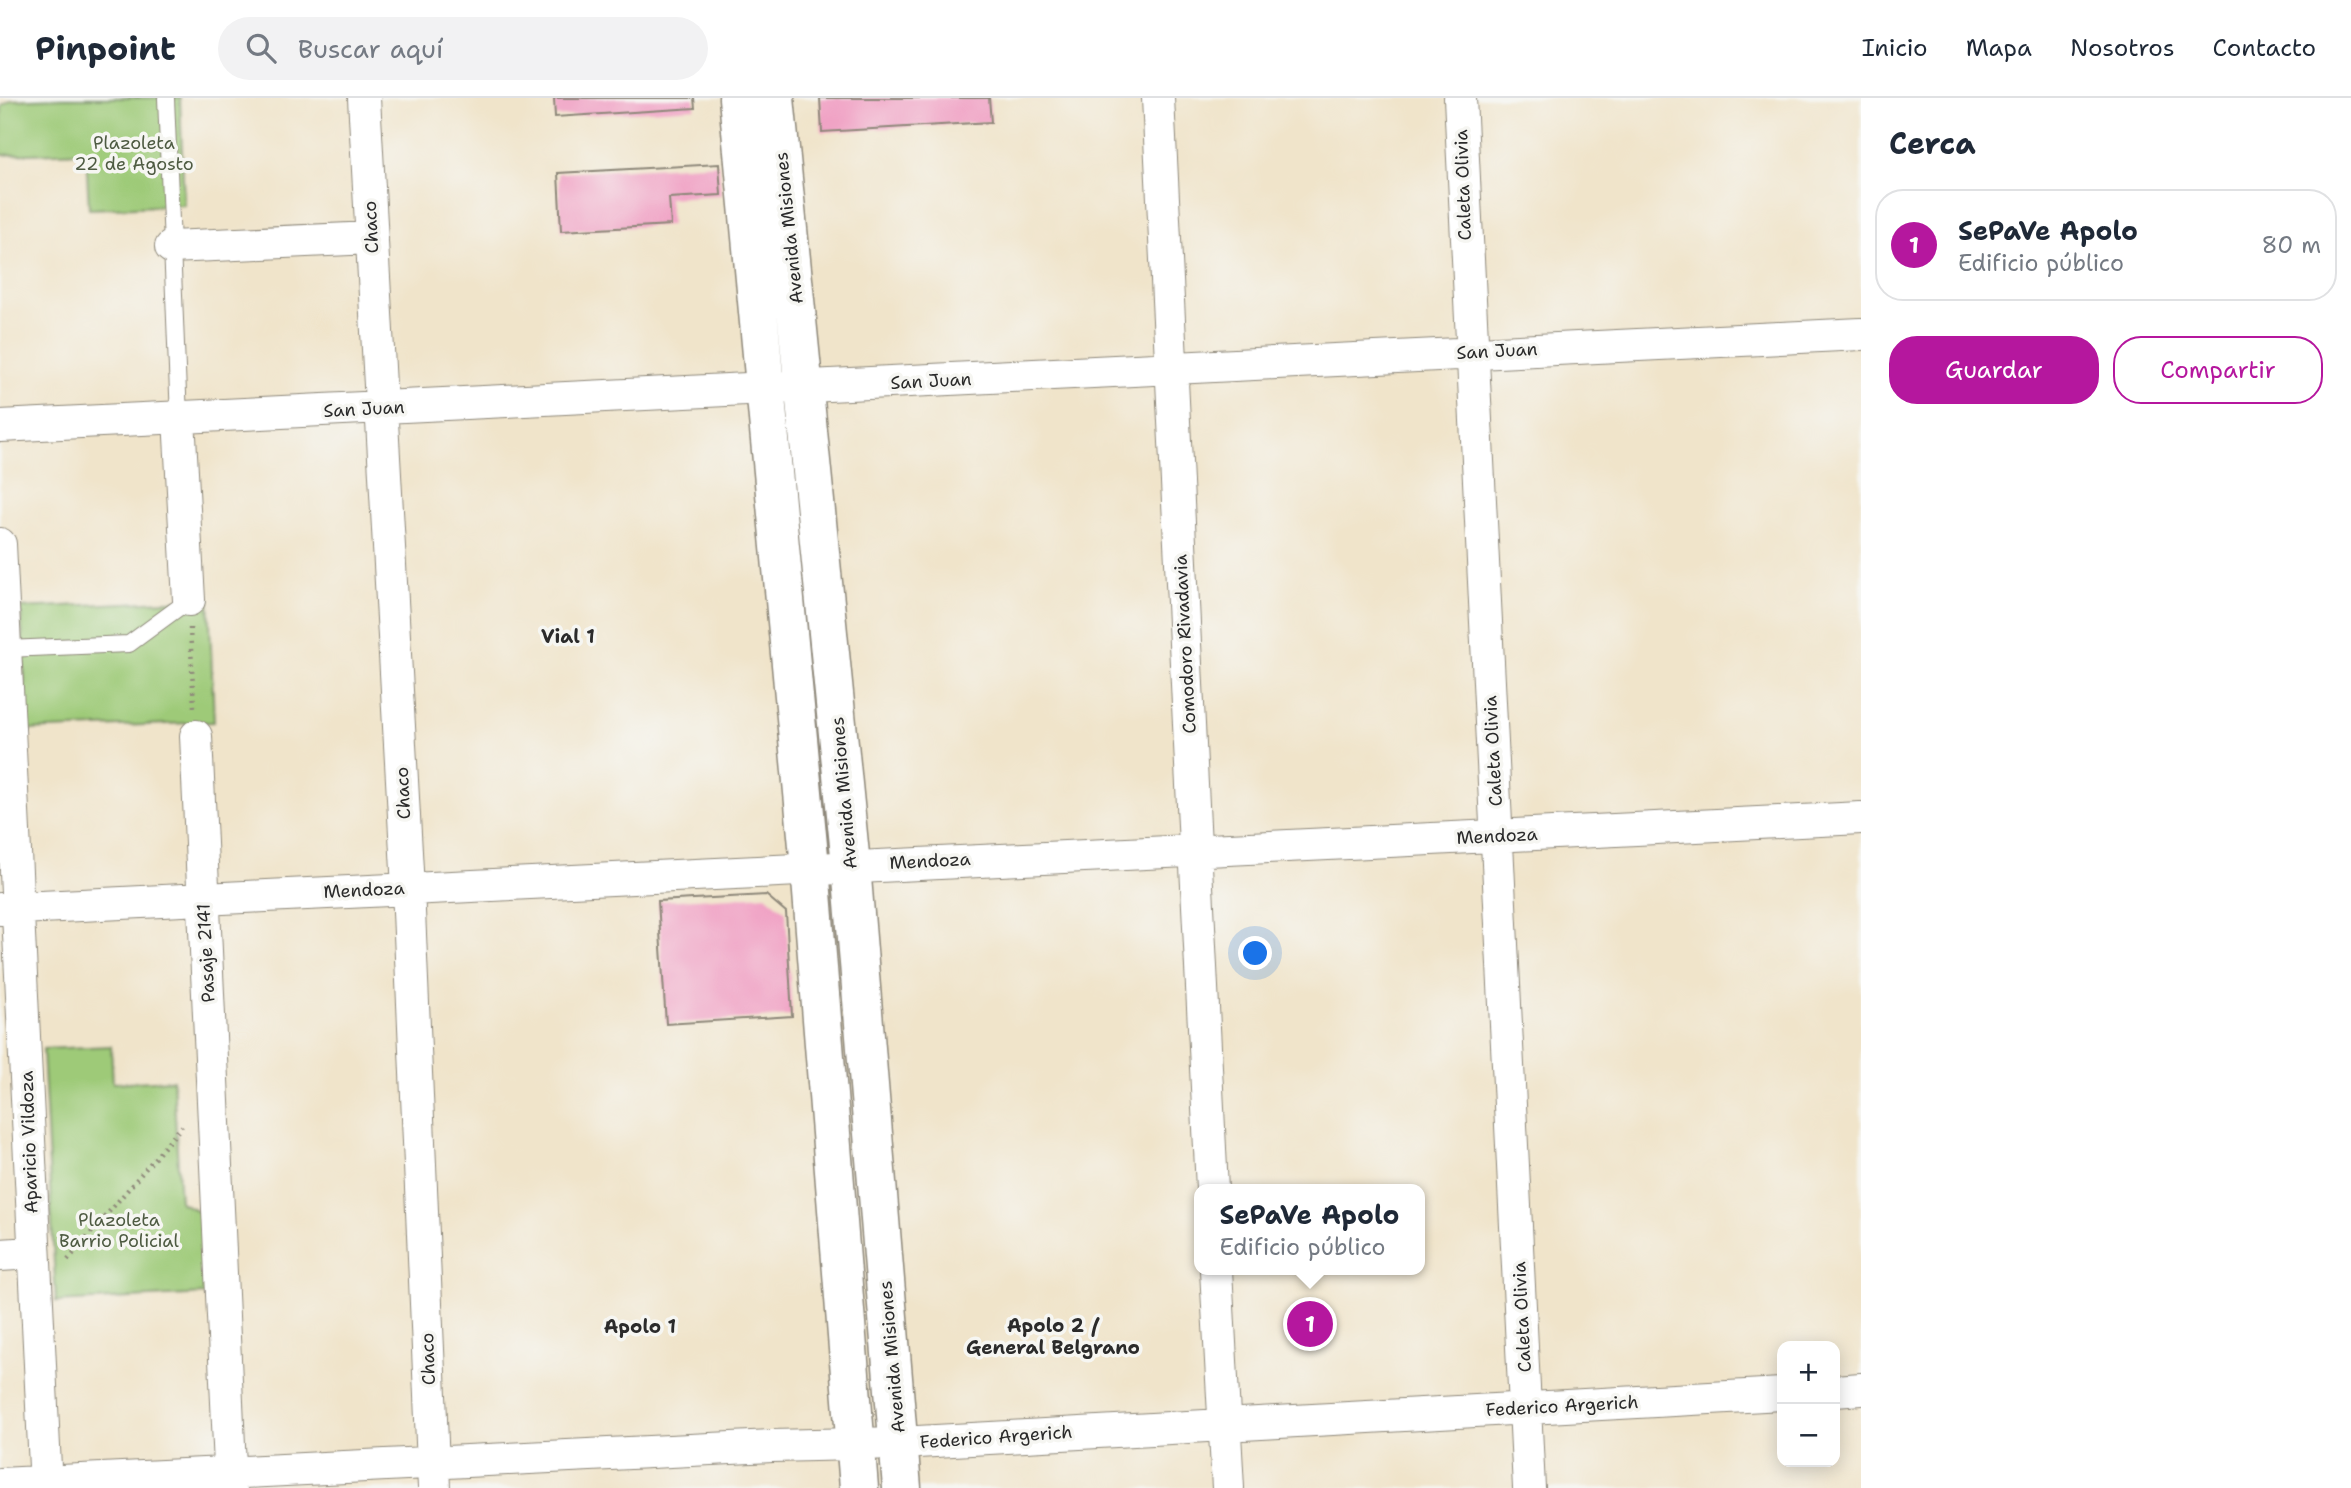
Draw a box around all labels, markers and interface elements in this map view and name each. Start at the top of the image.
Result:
search box [218,17,708,80]
text: Pinpoint [35,26,176,71]
icon: search [242,29,280,67]
text: Buscar aquí [298,31,443,66]
text: Inicio [1862,32,1928,64]
text: Mapa [1966,32,2032,64]
text: Nosotros [2070,32,2175,64]
text: Contacto [2213,32,2316,64]
text: Cerca [1889,123,1976,164]
street label: Caleta Olivia [1449,129,1477,241]
park label: Plazoleta 22 de Agosto [74,131,194,176]
street label: Avenida Misiones [769,151,809,305]
street label: Chaco [358,200,384,254]
text: SePaVe Apolo [1958,213,2138,248]
text: 1 [1909,230,1919,260]
text: 80 m [2262,230,2321,260]
text: Edificio público [1958,248,2124,278]
button: Guardar [1889,336,2099,404]
button: Compartir [2113,336,2323,404]
street label: San Juan [1456,337,1538,365]
street label: San Juan [890,367,972,395]
street label: San Juan [323,395,405,423]
street label: Comodoro Rivadavia [1168,554,1202,734]
district label: Vial 1 [541,624,595,649]
street label: Caleta Olivia [1478,695,1508,807]
street label: Avenida Misiones [825,716,863,870]
street label: Chaco [390,766,416,820]
street label: Mendoza [1456,822,1538,850]
street label: Mendoza [889,847,971,875]
street label: Mendoza [323,876,405,904]
street label: Pasaje 2141 [191,903,221,1003]
your location [1238,936,1272,970]
street label: Aparicio Vildoza [15,1070,43,1214]
popup [1194,1184,1425,1275]
text: SePaVe Apolo [1220,1197,1399,1232]
park label: Plazoleta Barrio Policial [59,1208,180,1253]
text: Edificio público [1220,1232,1385,1262]
street label: Caleta Olivia [1507,1261,1537,1373]
street label: Avenida Misiones [873,1280,911,1434]
pin: 1 [1287,1298,1333,1350]
district label: Apolo 2 / General Belgrano [966,1313,1140,1360]
district label: Apolo 1 [604,1314,676,1339]
street label: Chaco [415,1332,441,1386]
map controls [1777,1341,1840,1467]
button: + [1777,1341,1840,1404]
street label: Federico Argerich [1485,1390,1639,1422]
button: − [1777,1404,1840,1467]
street label: Federico Argerich [919,1420,1073,1454]

